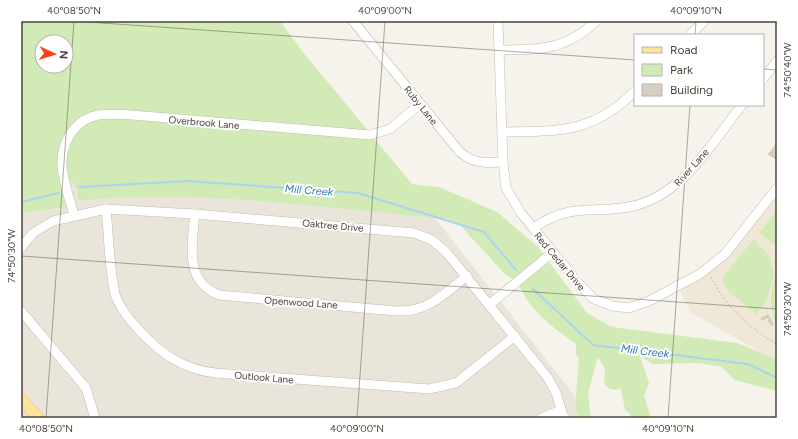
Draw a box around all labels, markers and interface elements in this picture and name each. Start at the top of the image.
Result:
text: 40°08'50"N [47,4,101,17]
text: 40°09'00"N [358,4,412,17]
text: 40°09'10"N [670,4,722,17]
north arrow [34,34,74,74]
legend [634,34,764,106]
text: 74°50'40"W [781,42,794,97]
text: Road [670,43,698,57]
text: N [57,50,70,59]
text: Park [670,63,693,77]
street label: Ruby Lane [401,83,441,128]
text: Building [670,83,713,97]
street label: Overbrook Lane [168,113,241,132]
street label: River Lane [671,145,712,189]
water label: Mill Creek [284,182,334,199]
street label: Oaktree Drive [302,216,365,235]
text: 74°50'30"W [5,229,18,283]
street label: Red Cedar Drive [531,229,588,294]
text: 74°50'30"W [781,282,794,336]
street label: Openwood Lane [264,293,339,312]
water label: Mill Creek [620,342,670,361]
street label: Outlook Lane [234,368,295,387]
text: 40°08'50"N [19,422,73,435]
text: 40°09'00"N [330,422,384,435]
text: 40°09'10"N [642,422,694,435]

